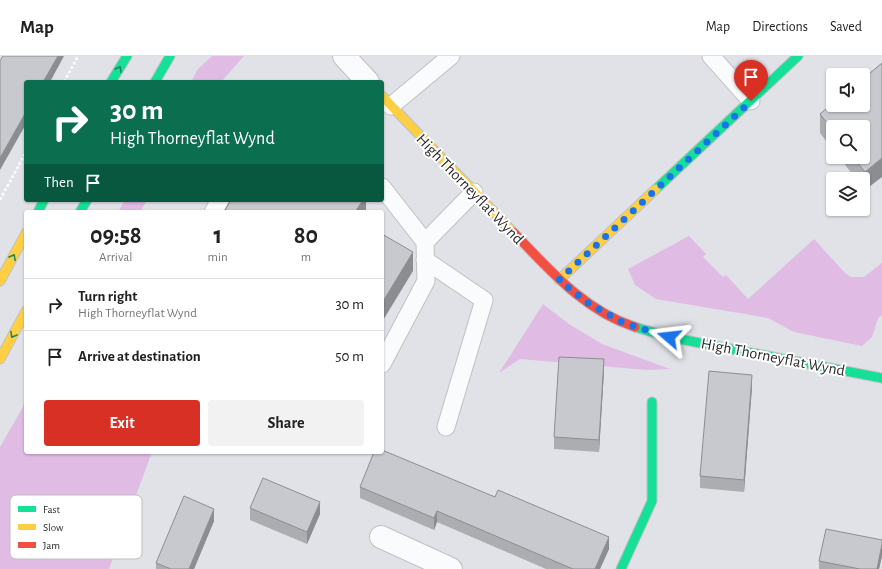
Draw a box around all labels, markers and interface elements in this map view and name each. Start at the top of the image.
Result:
text: Map [20,18,54,37]
text: Map [706,20,730,34]
text: Directions [752,20,808,34]
text: Saved [830,20,862,34]
pin [734,60,768,101]
one-way arrow [115,66,122,73]
icon: arrive [740,66,762,88]
map controls [826,68,870,216]
button: sound [826,68,870,112]
icon: right [44,96,96,148]
text: 30 m [110,97,163,125]
button: search [826,120,870,164]
text: High Thorneyflat Wynd [110,130,275,148]
street label: High Thorneyflat Wynd [413,131,527,248]
icon: arrive [82,172,104,194]
button: layers [826,172,870,216]
text: Then [44,175,74,190]
text: 09:58 [90,224,142,248]
text: 1 [213,224,222,248]
text: 80 [294,224,318,248]
text: Arrival [99,251,133,264]
text: min [208,251,228,264]
text: m [301,251,311,264]
one-way arrow [8,254,16,261]
text: Turn right [78,289,137,304]
icon: right [44,294,66,316]
text: 30 m [335,297,364,312]
text: High Thorneyflat Wynd [78,307,197,320]
position arrow [648,316,690,358]
one-way arrow [10,331,18,338]
street label: High Thorneyflat Wynd [699,335,846,380]
icon: arrive [44,346,66,368]
text: Arrive at destination [78,349,201,364]
text: 50 m [335,349,364,364]
button: Exit [44,400,200,446]
button: Share [208,400,364,446]
legend [10,495,142,559]
text: Fast [43,504,61,515]
text: Slow [43,522,64,533]
text: Jam [43,540,60,551]

